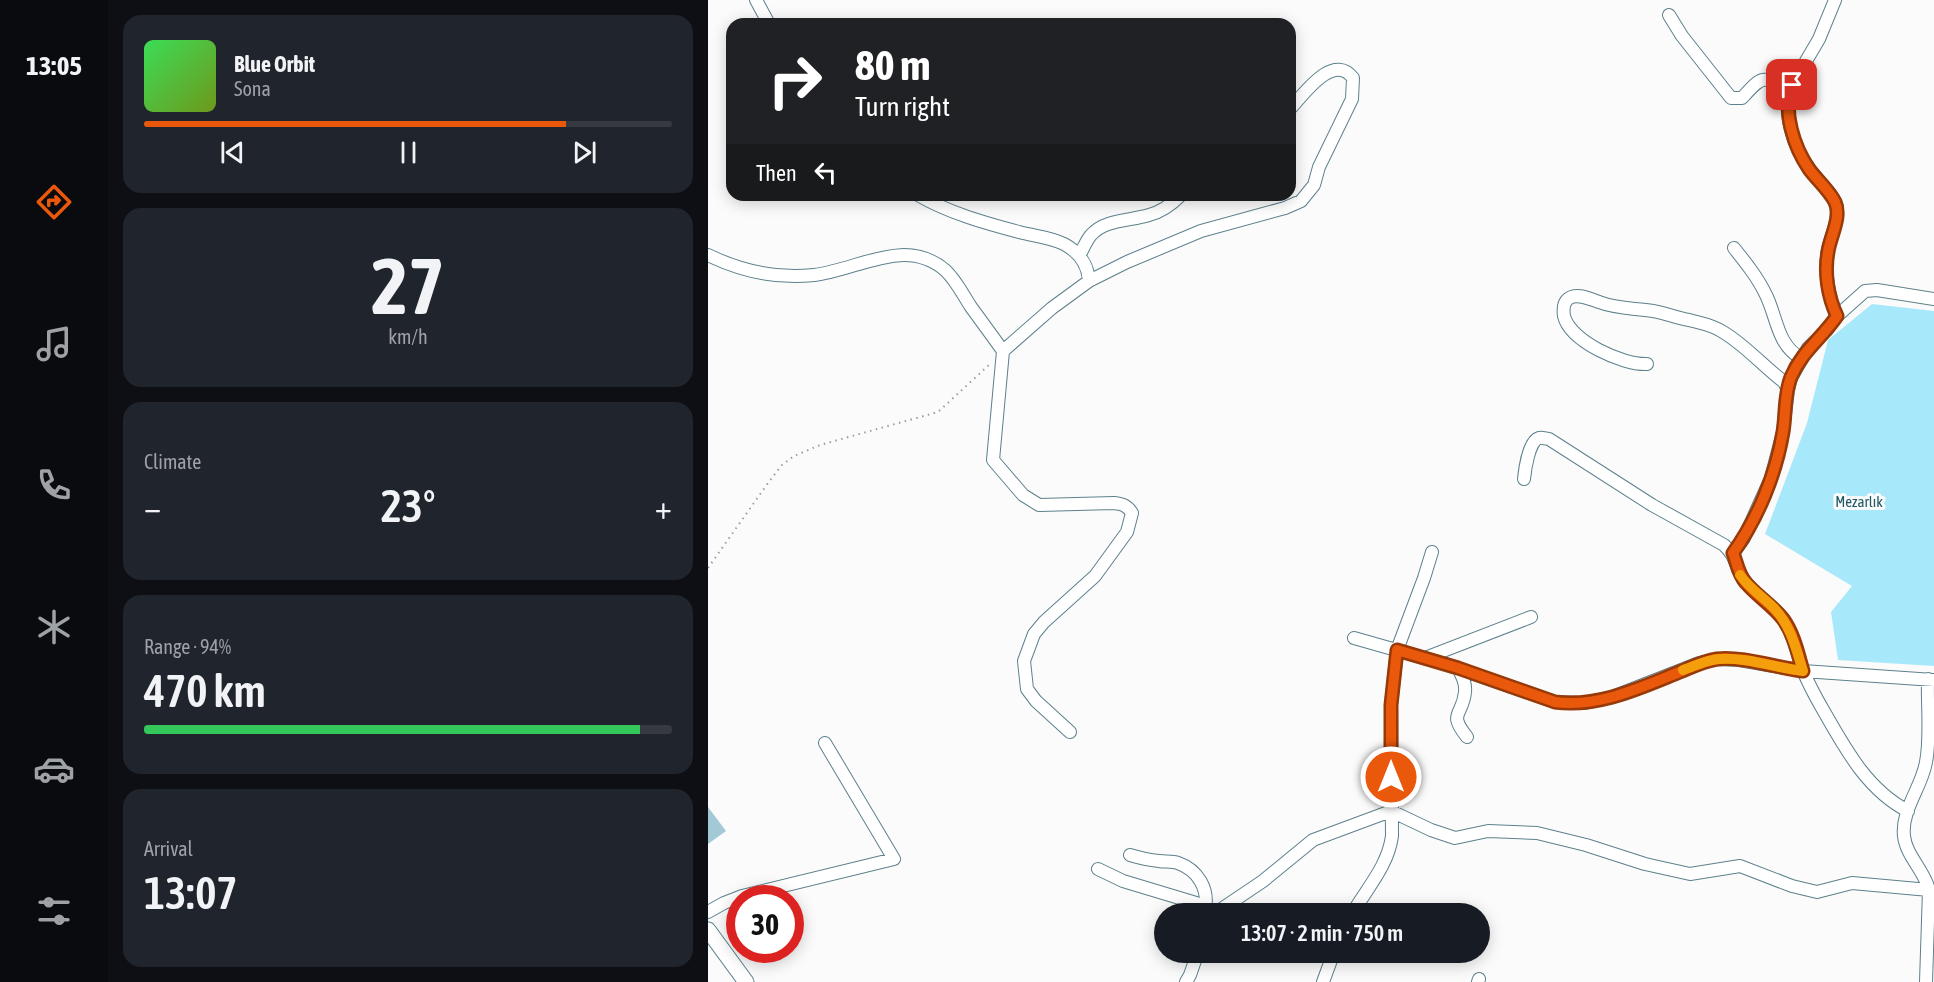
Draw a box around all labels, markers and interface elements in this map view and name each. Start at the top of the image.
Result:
text: 80 m [855,41,930,89]
icon: right [756,42,834,120]
text: 13:05 [26,50,82,81]
text: Blue Orbit [234,51,315,77]
pin [1766,59,1817,110]
icon: arrive [1775,68,1808,101]
text: Sona [234,77,271,100]
text: Turn right [855,91,950,122]
icon: previous [216,136,249,169]
icon: pause [392,136,425,169]
icon: next [568,136,601,169]
icon: left [809,156,842,189]
text: Then [756,160,797,186]
icon: directions [33,181,75,223]
text: 27 [371,241,445,331]
icon: music [33,323,75,365]
text: km/h [388,325,428,348]
text: Climate [144,450,201,473]
icon: phone [33,464,75,506]
text: 23° [381,480,435,532]
text: − [144,488,161,526]
text: + [655,488,672,526]
park label: Mezarlık [1835,493,1883,510]
icon: climate [33,606,75,648]
text: Range · 94% [144,635,231,658]
text: 470 km [144,665,266,717]
position arrow [1359,745,1423,809]
icon: car [33,748,75,790]
text: Arrival [144,837,193,860]
text: 13:07 [144,867,238,919]
speed limit sign: 30 [726,885,804,963]
icon: filters [33,890,75,932]
text: 13:07 · 2 min · 750 m [1241,920,1403,946]

